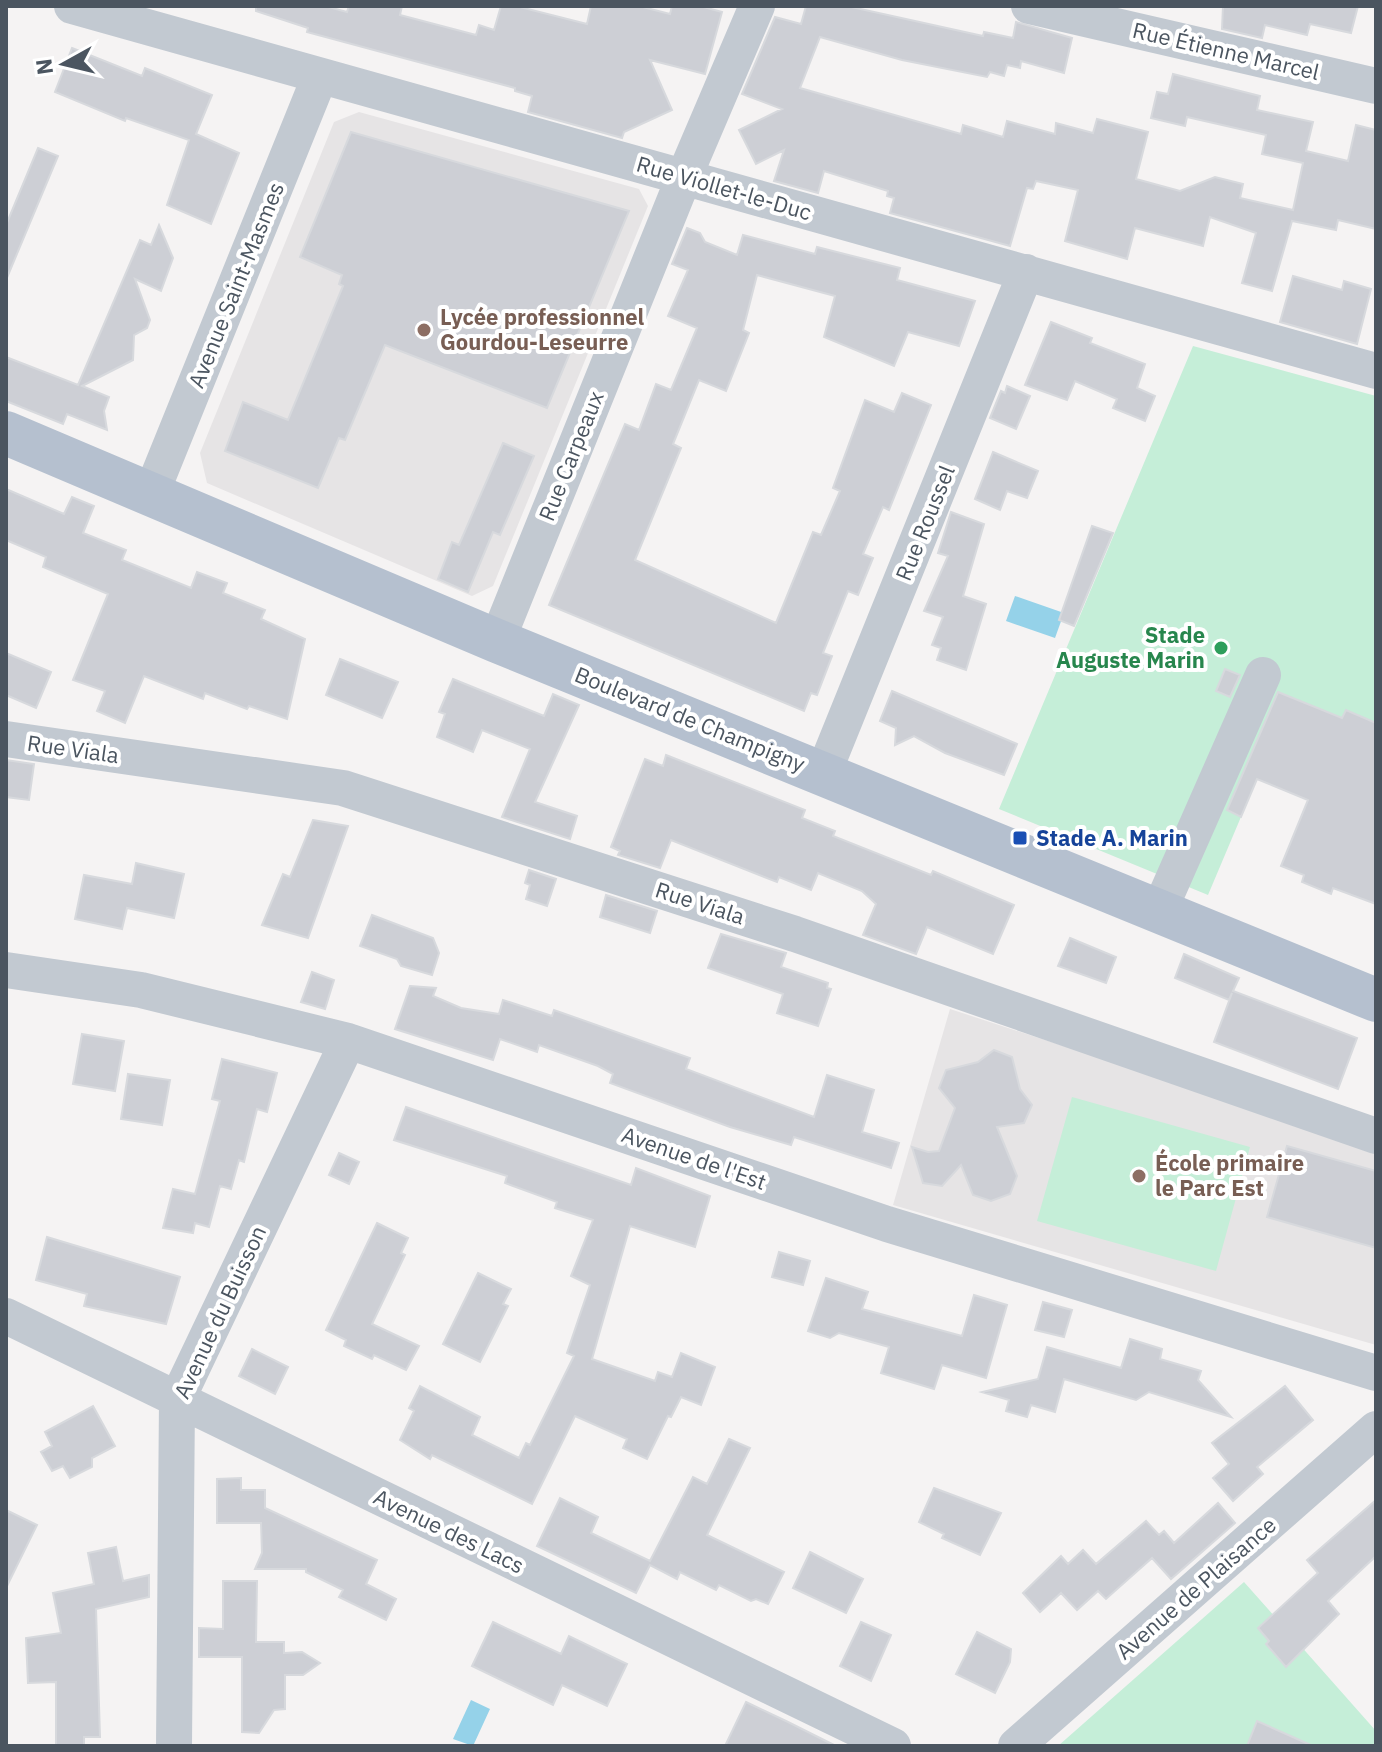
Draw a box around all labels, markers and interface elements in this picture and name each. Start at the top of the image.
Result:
street label: Rue Étienne Marcel [1130,15,1322,86]
north arrow [24,24,104,104]
text: N [28,57,59,77]
street label: Rue Viollet-le-Duc [633,149,815,226]
street label: Avenue Saint-Masmes [181,178,290,392]
place label: Lycée professionnel Gourdou-Leseurre [440,302,645,356]
marker: Lycée professionnel Gourdou-Leseurre [415,321,433,339]
street label: Rue Carpeaux [531,387,610,525]
street label: Rue Roussel [888,461,961,585]
place label: Stade Auguste Marin [1056,620,1205,674]
marker: Stade Auguste Marin [1212,639,1230,657]
street label: Boulevard de Champigny [571,659,810,778]
street label: Rue Viala [25,728,121,769]
place label: Stade A. Marin [1036,823,1188,852]
marker: Stade A. Marin [1011,829,1029,847]
street label: Rue Viala [652,874,749,931]
street label: Avenue de l'Est [618,1119,770,1196]
place label: École primaire le Parc Est [1155,1148,1304,1202]
marker: École primaire le Parc Est [1130,1167,1148,1185]
street label: Avenue du Buisson [167,1221,272,1403]
street label: Avenue des Lacs [369,1482,529,1580]
street label: Avenue de Plaisance [1109,1510,1282,1665]

